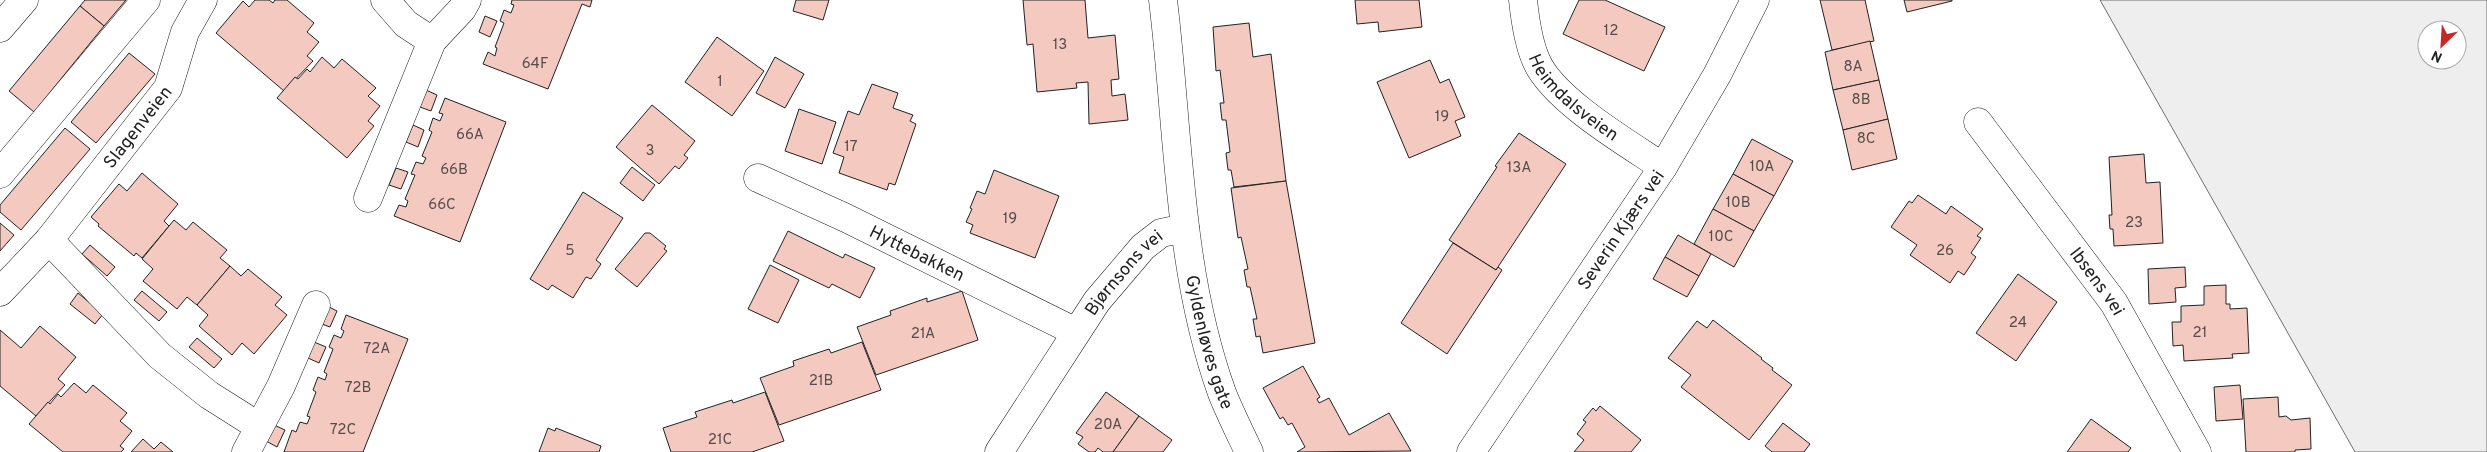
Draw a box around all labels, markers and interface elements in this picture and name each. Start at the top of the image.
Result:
north arrow [2417,20,2467,70]
house number: 12 [1604,22,1618,41]
house number: 13 [1053,36,1067,55]
text: N [2429,46,2445,65]
street label: Heimdalsveien [1522,51,1622,147]
house number: 64F [522,55,548,74]
house number: 8A [1843,58,1863,77]
house number: 1 [717,73,723,92]
street label: Slagenveien [99,82,178,174]
house number: 8B [1852,91,1870,110]
house number: 19 [1435,108,1449,127]
house number: 66A [456,126,484,145]
house number: 8C [1857,130,1875,149]
house number: 17 [844,138,858,157]
house number: 3 [645,142,655,161]
house number: 10A [1750,158,1774,177]
house number: 13A [1507,159,1531,178]
house number: 66B [440,161,468,180]
street label: Severin Kjærs vei [1573,166,1671,295]
house number: 10B [1725,194,1751,213]
house number: 66C [428,196,456,215]
house number: 19 [1003,210,1017,229]
house number: 23 [2125,214,2143,233]
street label: Hyttebakken [865,221,968,288]
street label: Bjørnsons vei [1080,226,1168,321]
house number: 10C [1709,228,1733,247]
house number: 5 [565,242,575,261]
house number: 26 [1936,242,1954,261]
street label: Ibsens vei [2063,243,2129,320]
street label: Gyldenløves gate [1179,274,1238,413]
house number: 24 [2009,314,2027,333]
house number: 21 [2193,324,2207,343]
house number: 21A [911,325,935,344]
house number: 72A [364,340,390,359]
house number: 21B [809,372,833,391]
house number: 72B [345,379,371,398]
house number: 20A [1094,416,1122,435]
house number: 72C [330,421,356,440]
house number: 21C [708,431,732,450]

